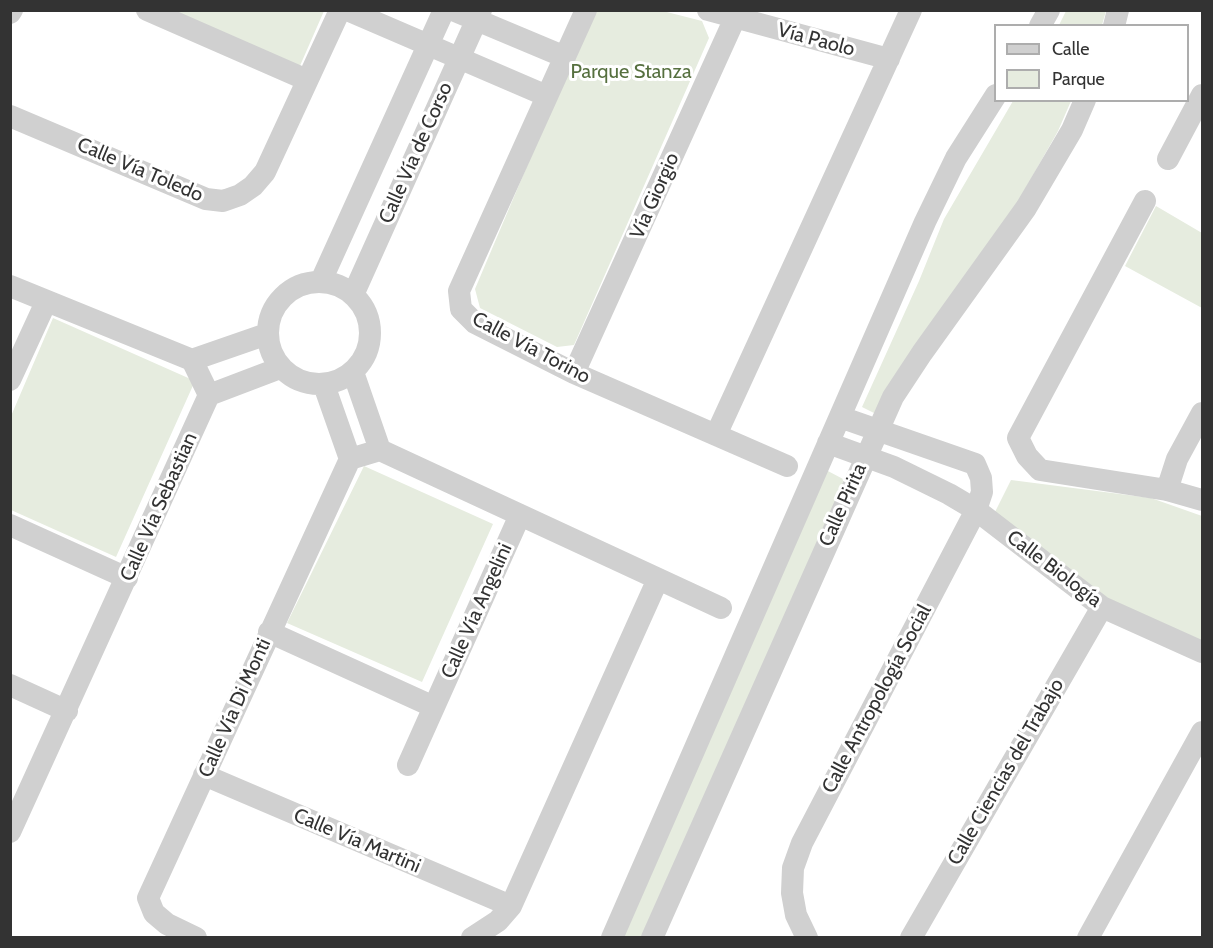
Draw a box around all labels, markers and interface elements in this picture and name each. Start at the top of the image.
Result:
street label: Vía Paolo [775,18,857,62]
legend [994,24,1189,102]
text: Calle [1052,38,1089,60]
park label: Parque Stanza [570,60,692,84]
text: Parque [1052,68,1105,90]
street label: Calle Vía de Corso [374,79,458,227]
street label: Calle Vía Toledo [73,133,207,207]
street label: Vía Giorgio [625,149,685,243]
street label: Calle Vía Torino [468,307,594,389]
street label: Calle Vía Sebastian [115,429,203,585]
street label: Calle Pirita [814,460,872,550]
street label: Calle Biología [1002,525,1106,613]
street label: Calle Vía Angelini [436,540,518,682]
street label: Calle Antropología Social [817,601,937,797]
street label: Calle Vía Di Monti [194,635,276,781]
street label: Calle Ciencias del Trabajo [943,674,1069,870]
street label: Calle Vía Martini [290,803,424,879]

